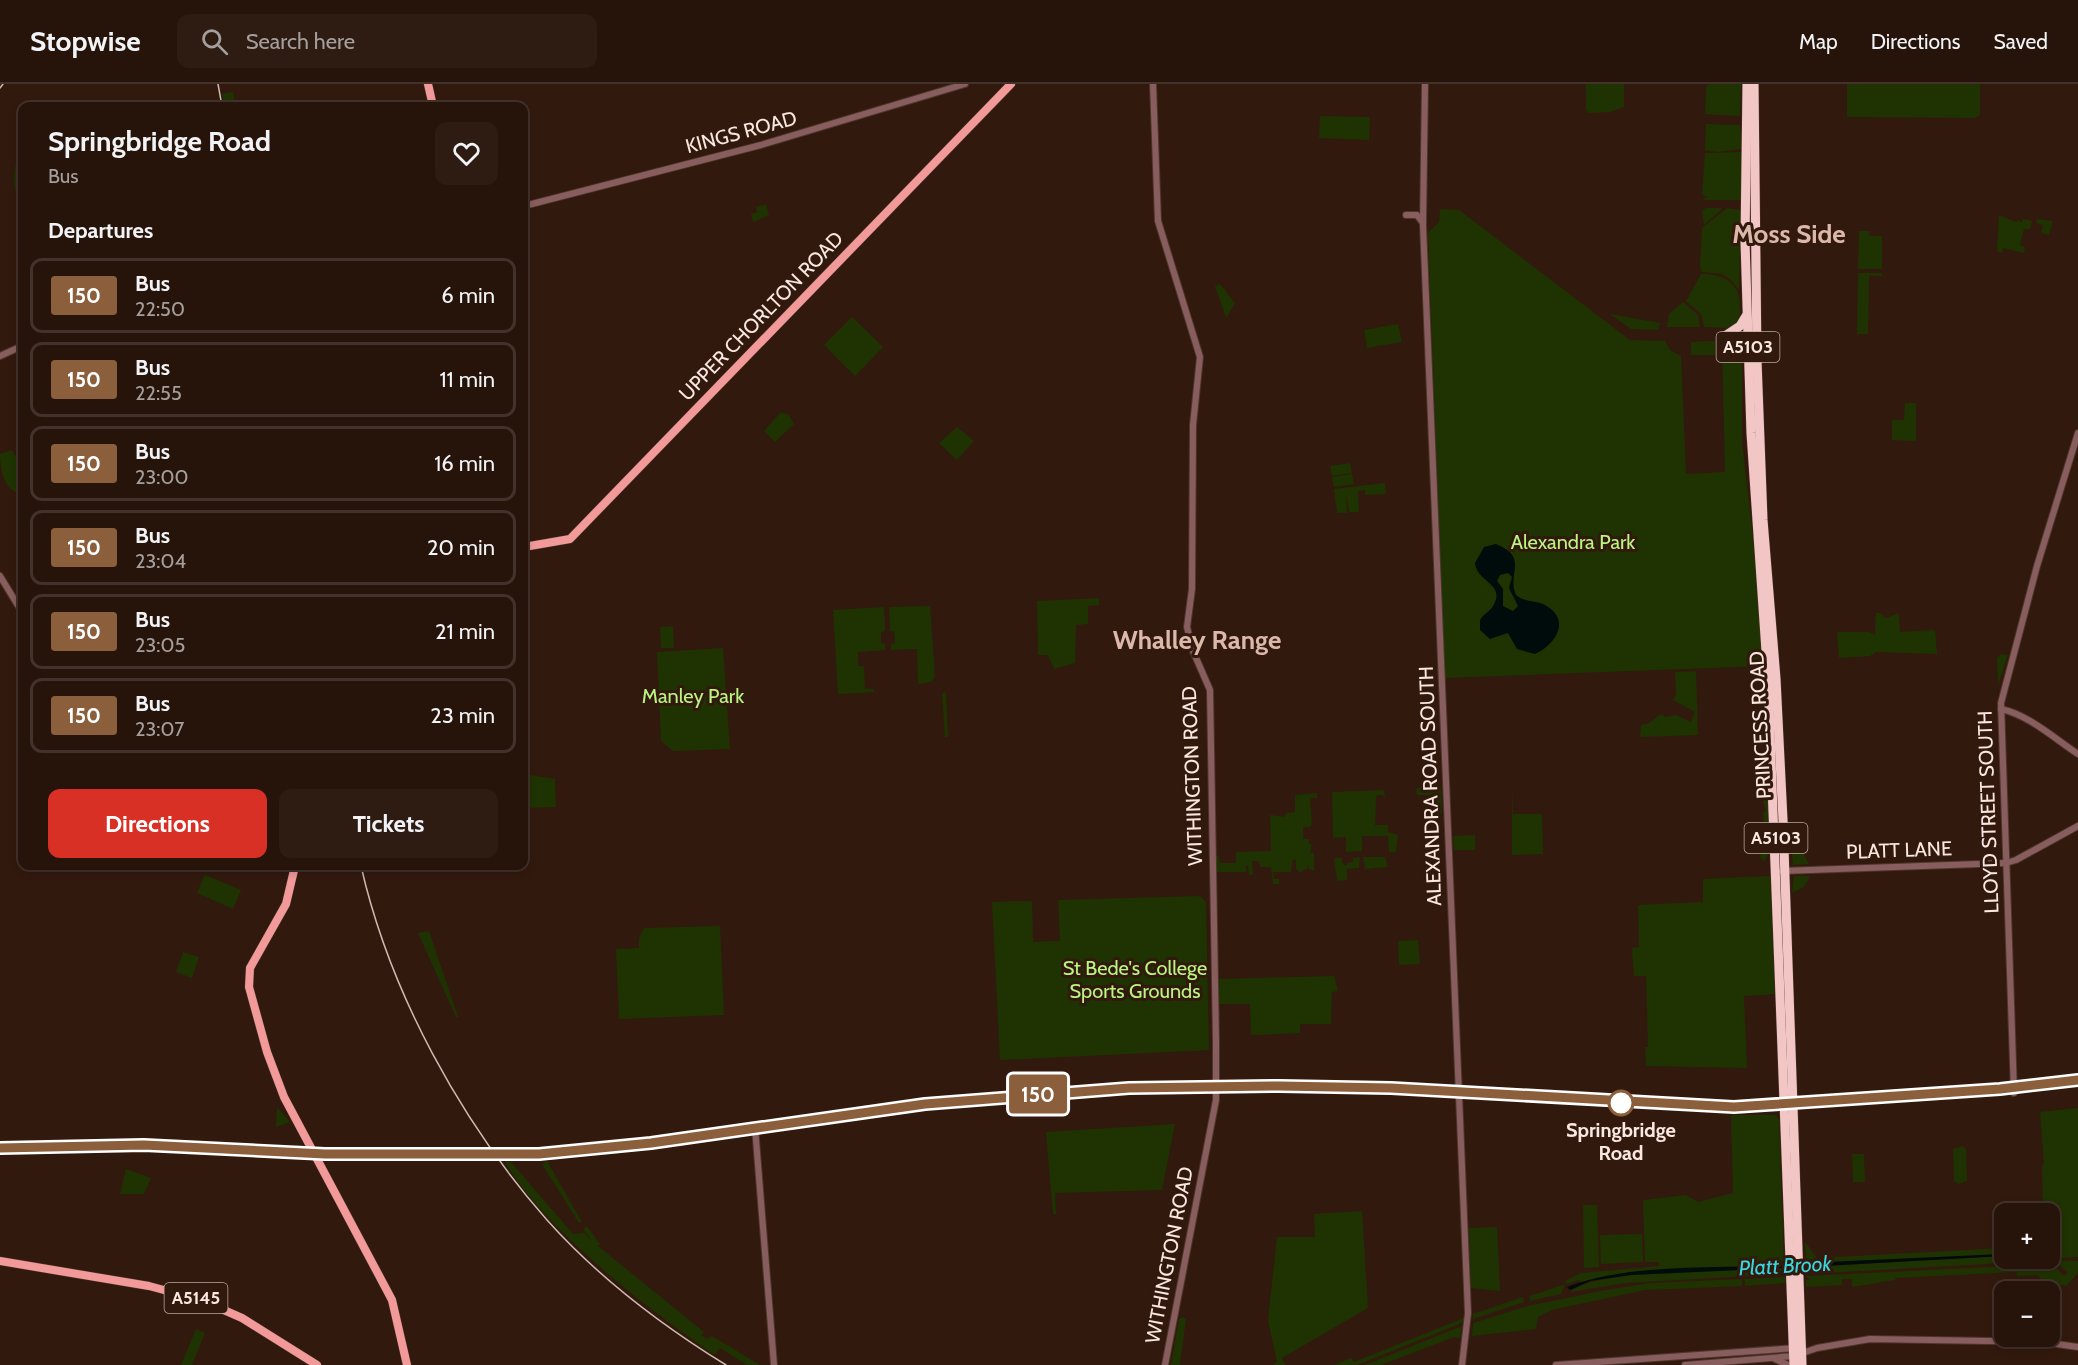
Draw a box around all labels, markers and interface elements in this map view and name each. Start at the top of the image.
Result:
search box [177,14,597,68]
text: Stopwise [30,24,141,58]
icon: search [198,25,231,58]
text: Search here [246,28,355,55]
text: Map [1799,29,1838,54]
text: Directions [1871,29,1960,54]
text: Saved [1993,29,2048,54]
street label: KINGS ROAD [683,106,799,158]
button: heart [435,122,498,185]
text: Springbridge Road [48,124,271,158]
text: Bus [48,164,79,188]
text: Departures [48,217,153,244]
district label: Moss Side [1732,218,1846,250]
street label: UPPER CHORLTON ROAD [674,226,848,406]
text: Bus [135,270,170,297]
text: 6 min [441,282,495,309]
text: 150 [67,283,101,308]
text: 22:50 [135,297,185,321]
road number: A5103 [1716,332,1780,362]
text: Bus [135,354,170,381]
text: 11 min [439,366,495,393]
text: 150 [67,367,101,392]
text: 22:55 [135,381,182,405]
text: Bus [135,438,170,465]
text: 16 min [434,450,495,477]
text: 150 [67,451,101,476]
text: 23:00 [135,465,188,489]
text: Bus [135,522,170,549]
park label: Alexandra Park [1511,530,1635,554]
text: 20 min [427,534,495,561]
text: 150 [67,535,101,560]
text: 23:04 [135,549,186,573]
text: Bus [135,606,170,633]
text: 21 min [435,618,495,645]
text: 150 [67,619,101,644]
district label: Whalley Range [1113,624,1281,656]
text: 23:05 [135,633,185,657]
street label: PRINCESS ROAD [1744,650,1776,800]
street label: ALEXANDRA ROAD SOUTH [1414,666,1446,906]
park label: Manley Park [642,684,744,708]
street label: WITHINGTON ROAD [1177,686,1207,866]
text: Bus [135,690,170,717]
text: 23 min [430,702,495,729]
text: 150 [67,703,101,728]
street label: LLOYD STREET SOUTH [1972,710,2004,914]
text: 23:07 [135,717,184,741]
button: Directions [48,789,267,858]
button: Tickets [279,789,498,858]
road number: A5103 [1744,823,1808,853]
street label: PLATT LANE [1846,836,1952,864]
park label: St Bede's College Sports Grounds [1063,956,1207,1003]
line badge: 150 [1004,1074,1072,1114]
text: 150 [1021,1082,1055,1107]
marker: Springbridge Road [1608,1090,1634,1116]
place label: Springbridge Road [1566,1118,1676,1165]
street label: WITHINGTON ROAD [1140,1165,1198,1345]
map controls [1994,1203,2060,1347]
button: + [1994,1203,2060,1269]
water label: Platt Brook [1738,1251,1833,1280]
button: − [1994,1281,2060,1347]
road number: A5145 [164,1283,228,1313]

